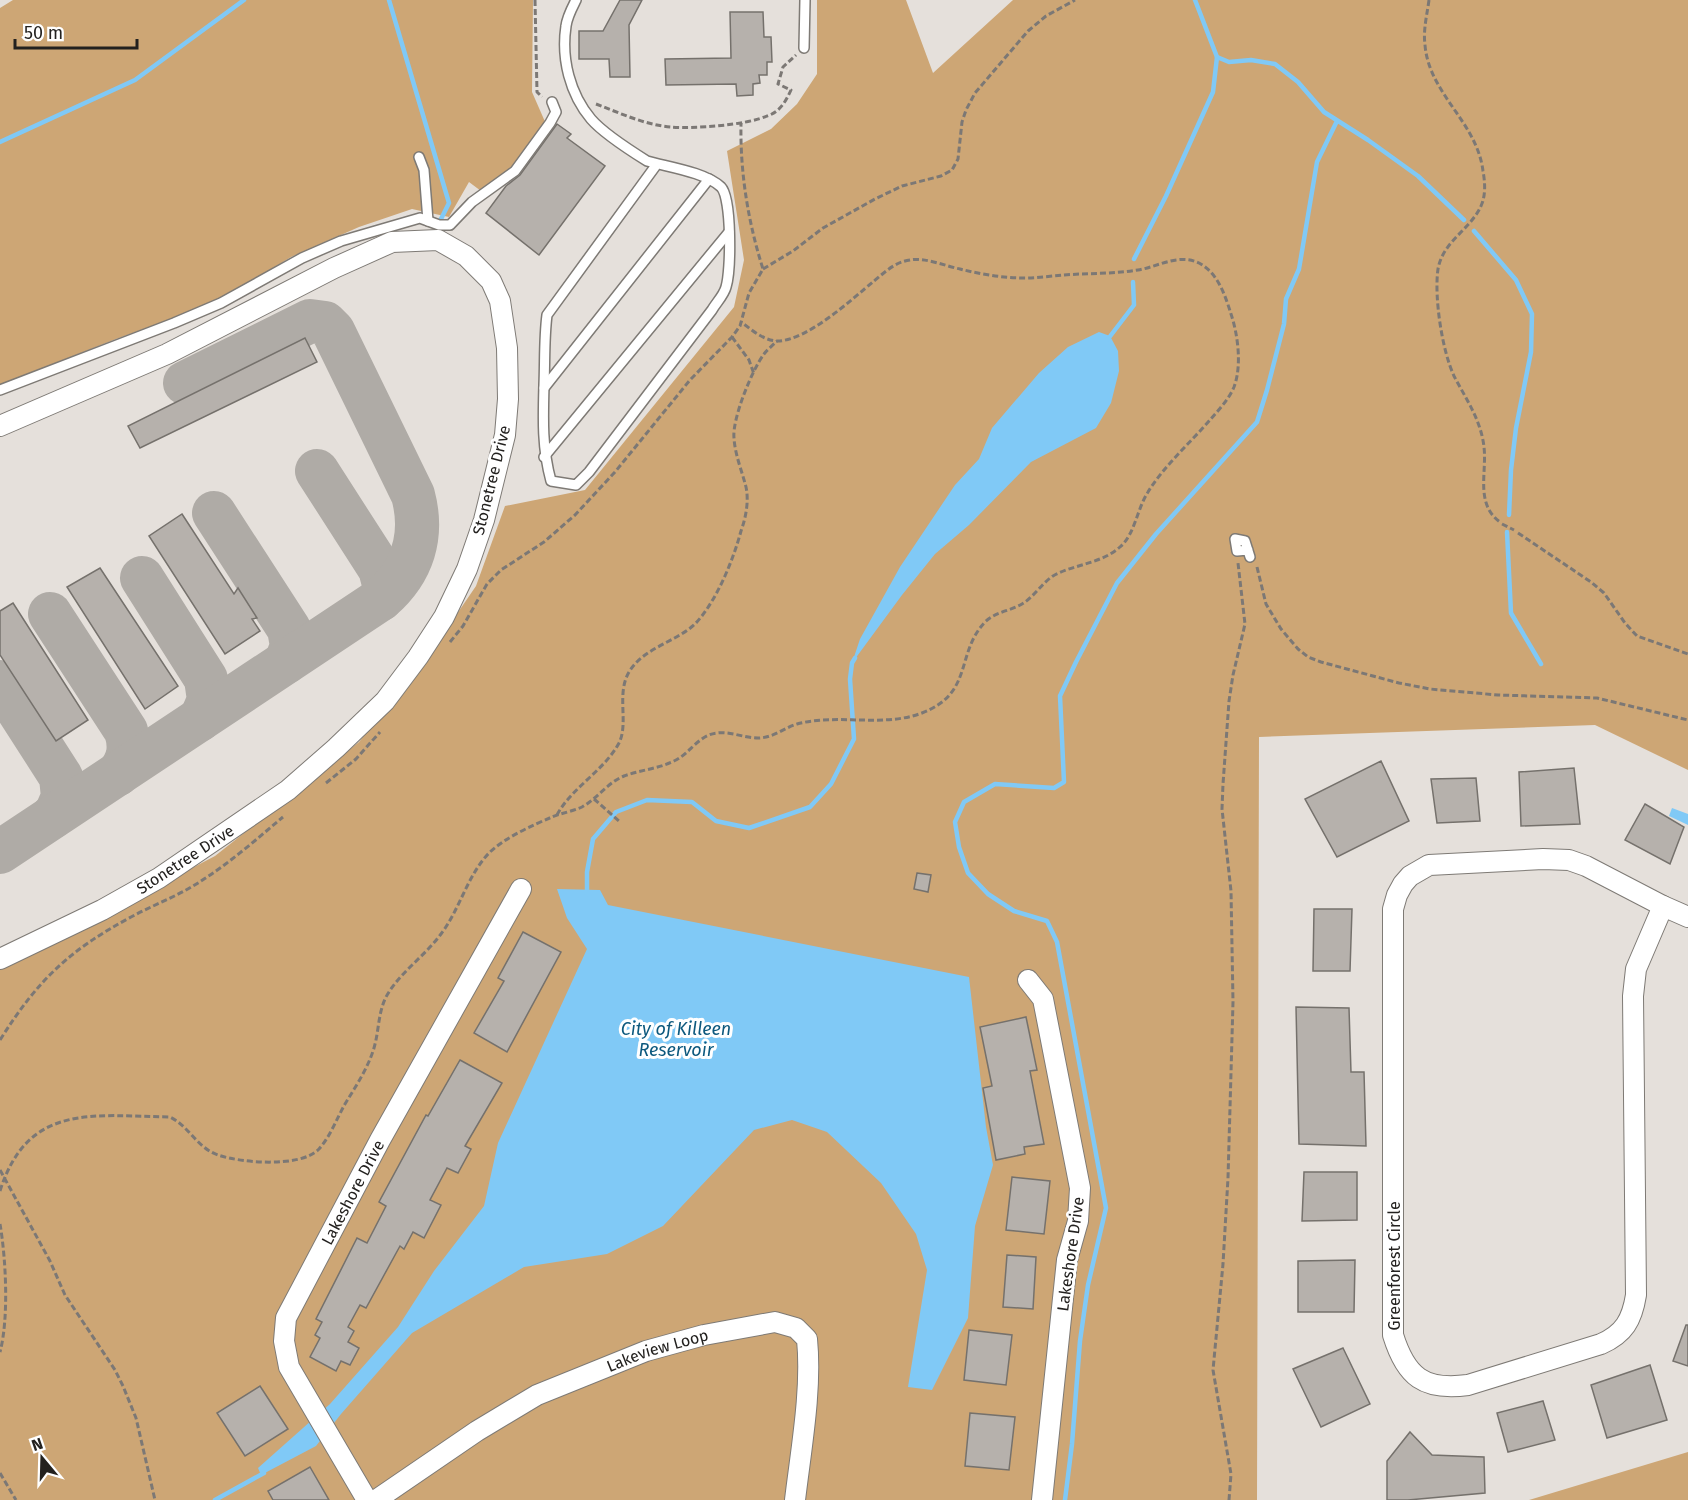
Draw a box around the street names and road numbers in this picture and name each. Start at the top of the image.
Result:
street label: Stonetree Drive [469,423,514,537]
street label: Stonetree Drive [133,821,238,898]
street label: Lakeshore Drive [317,1137,388,1248]
street label: Lakeshore Drive [1053,1195,1088,1313]
street label: Greenforest Circle [1385,1201,1404,1331]
street label: Lakeview Loop [604,1325,710,1376]

